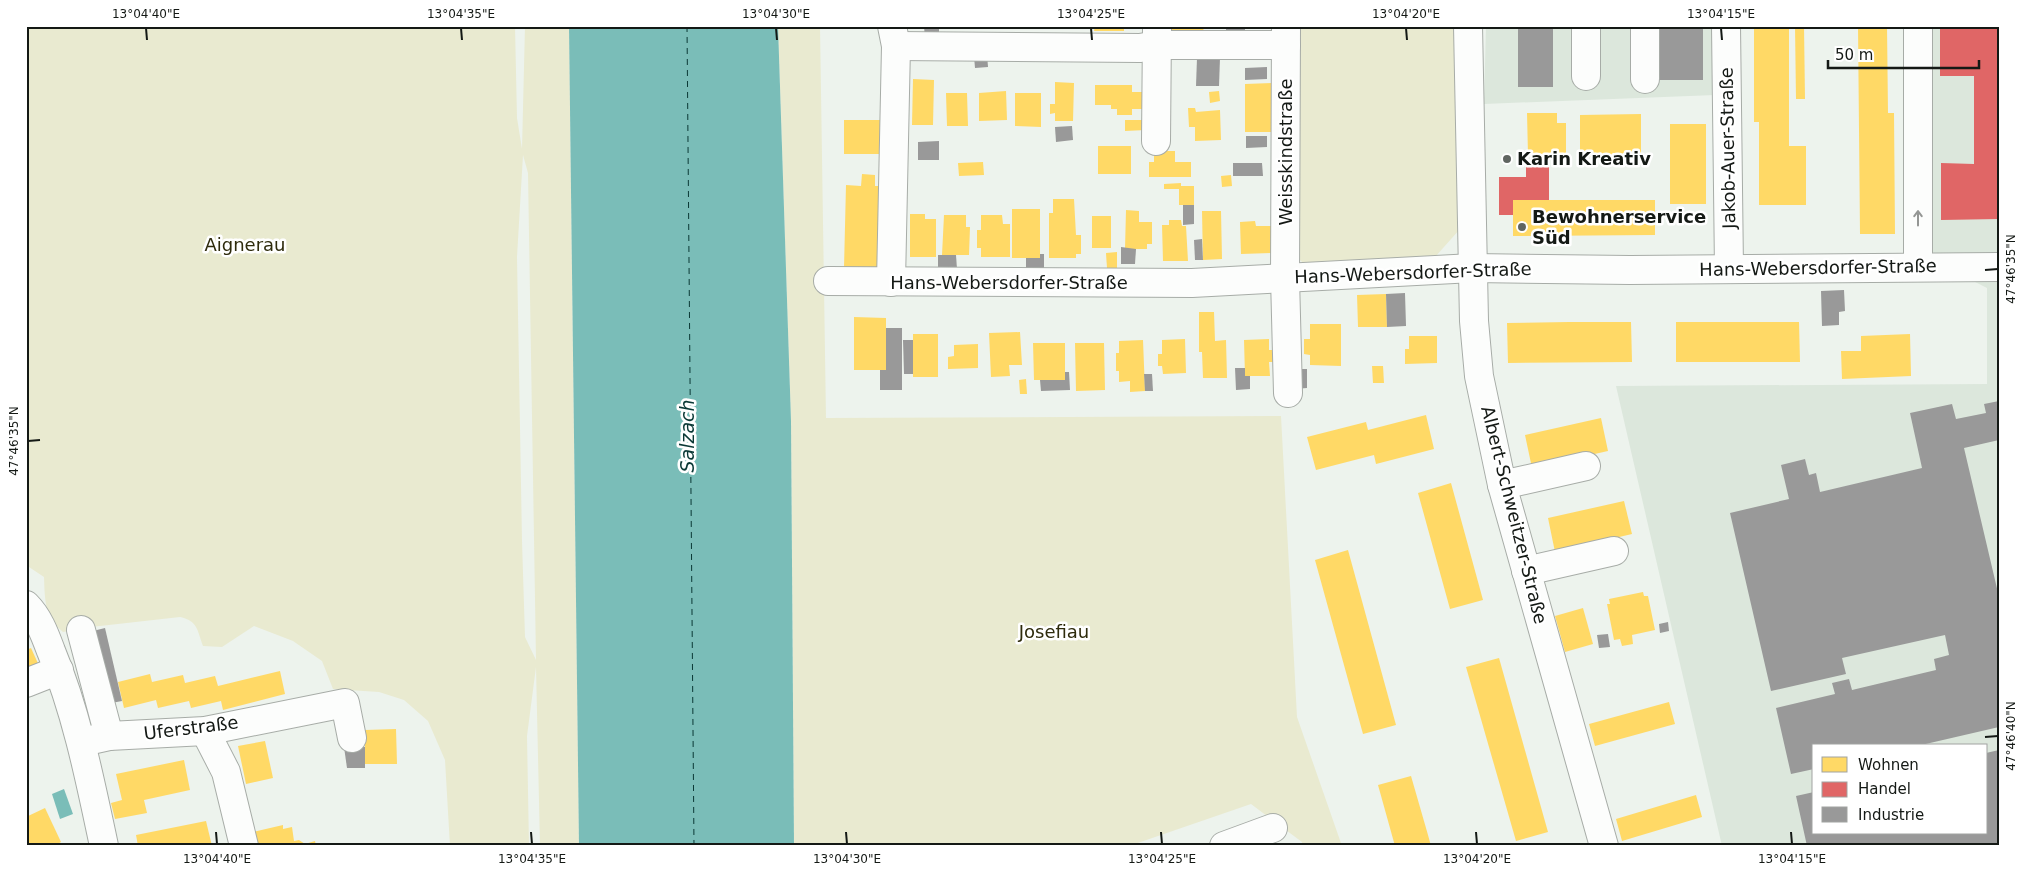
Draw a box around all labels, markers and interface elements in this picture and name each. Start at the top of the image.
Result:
text: 13°04'40"E [112,7,180,21]
text: 13°04'35"E [427,7,495,21]
text: 13°04'30"E [742,7,810,21]
text: 13°04'25"E [1057,7,1125,21]
text: 13°04'20"E [1372,7,1440,21]
text: 13°04'15"E [1687,7,1755,21]
scale bar [1828,38,1979,70]
text: 50 m [1835,46,1873,64]
street label: Jakob-Auer-Straße [1716,67,1739,230]
street label: Weisskindstraße [1275,78,1296,226]
place label: Karin Kreativ [1517,148,1651,169]
marker: Karin Kreativ [1501,153,1513,165]
place label: Bewohnerservice Süd [1532,206,1706,248]
one-way arrow [1913,210,1923,226]
marker: Bewohnerservice Süd [1516,221,1528,233]
park label: Aignerau [204,234,286,255]
text: 47°46'35"N [2004,234,2018,304]
street label: Hans-Webersdorfer-Straße [1699,255,1937,280]
street label: Hans-Webersdorfer-Straße [1294,258,1532,287]
street label: Hans-Webersdorfer-Straße [890,272,1128,293]
water label: Salzach [676,399,698,473]
street label: Albert-Schweitzer-Straße [1477,404,1552,626]
text: 47°46'35"N [7,406,21,476]
park label: Josefiau [1018,621,1089,642]
text: 47°46'40"N [2004,701,2018,771]
street label: Uferstraße [142,711,239,744]
legend [1812,744,1988,834]
text: Wohnen [1858,756,1919,774]
text: Handel [1858,780,1911,798]
text: Industrie [1858,806,1924,824]
text: 13°04'40"E [183,852,251,866]
text: 13°04'35"E [498,852,566,866]
text: 13°04'30"E [813,852,881,866]
text: 13°04'25"E [1128,852,1196,866]
text: 13°04'20"E [1443,852,1511,866]
text: 13°04'15"E [1758,852,1826,866]

